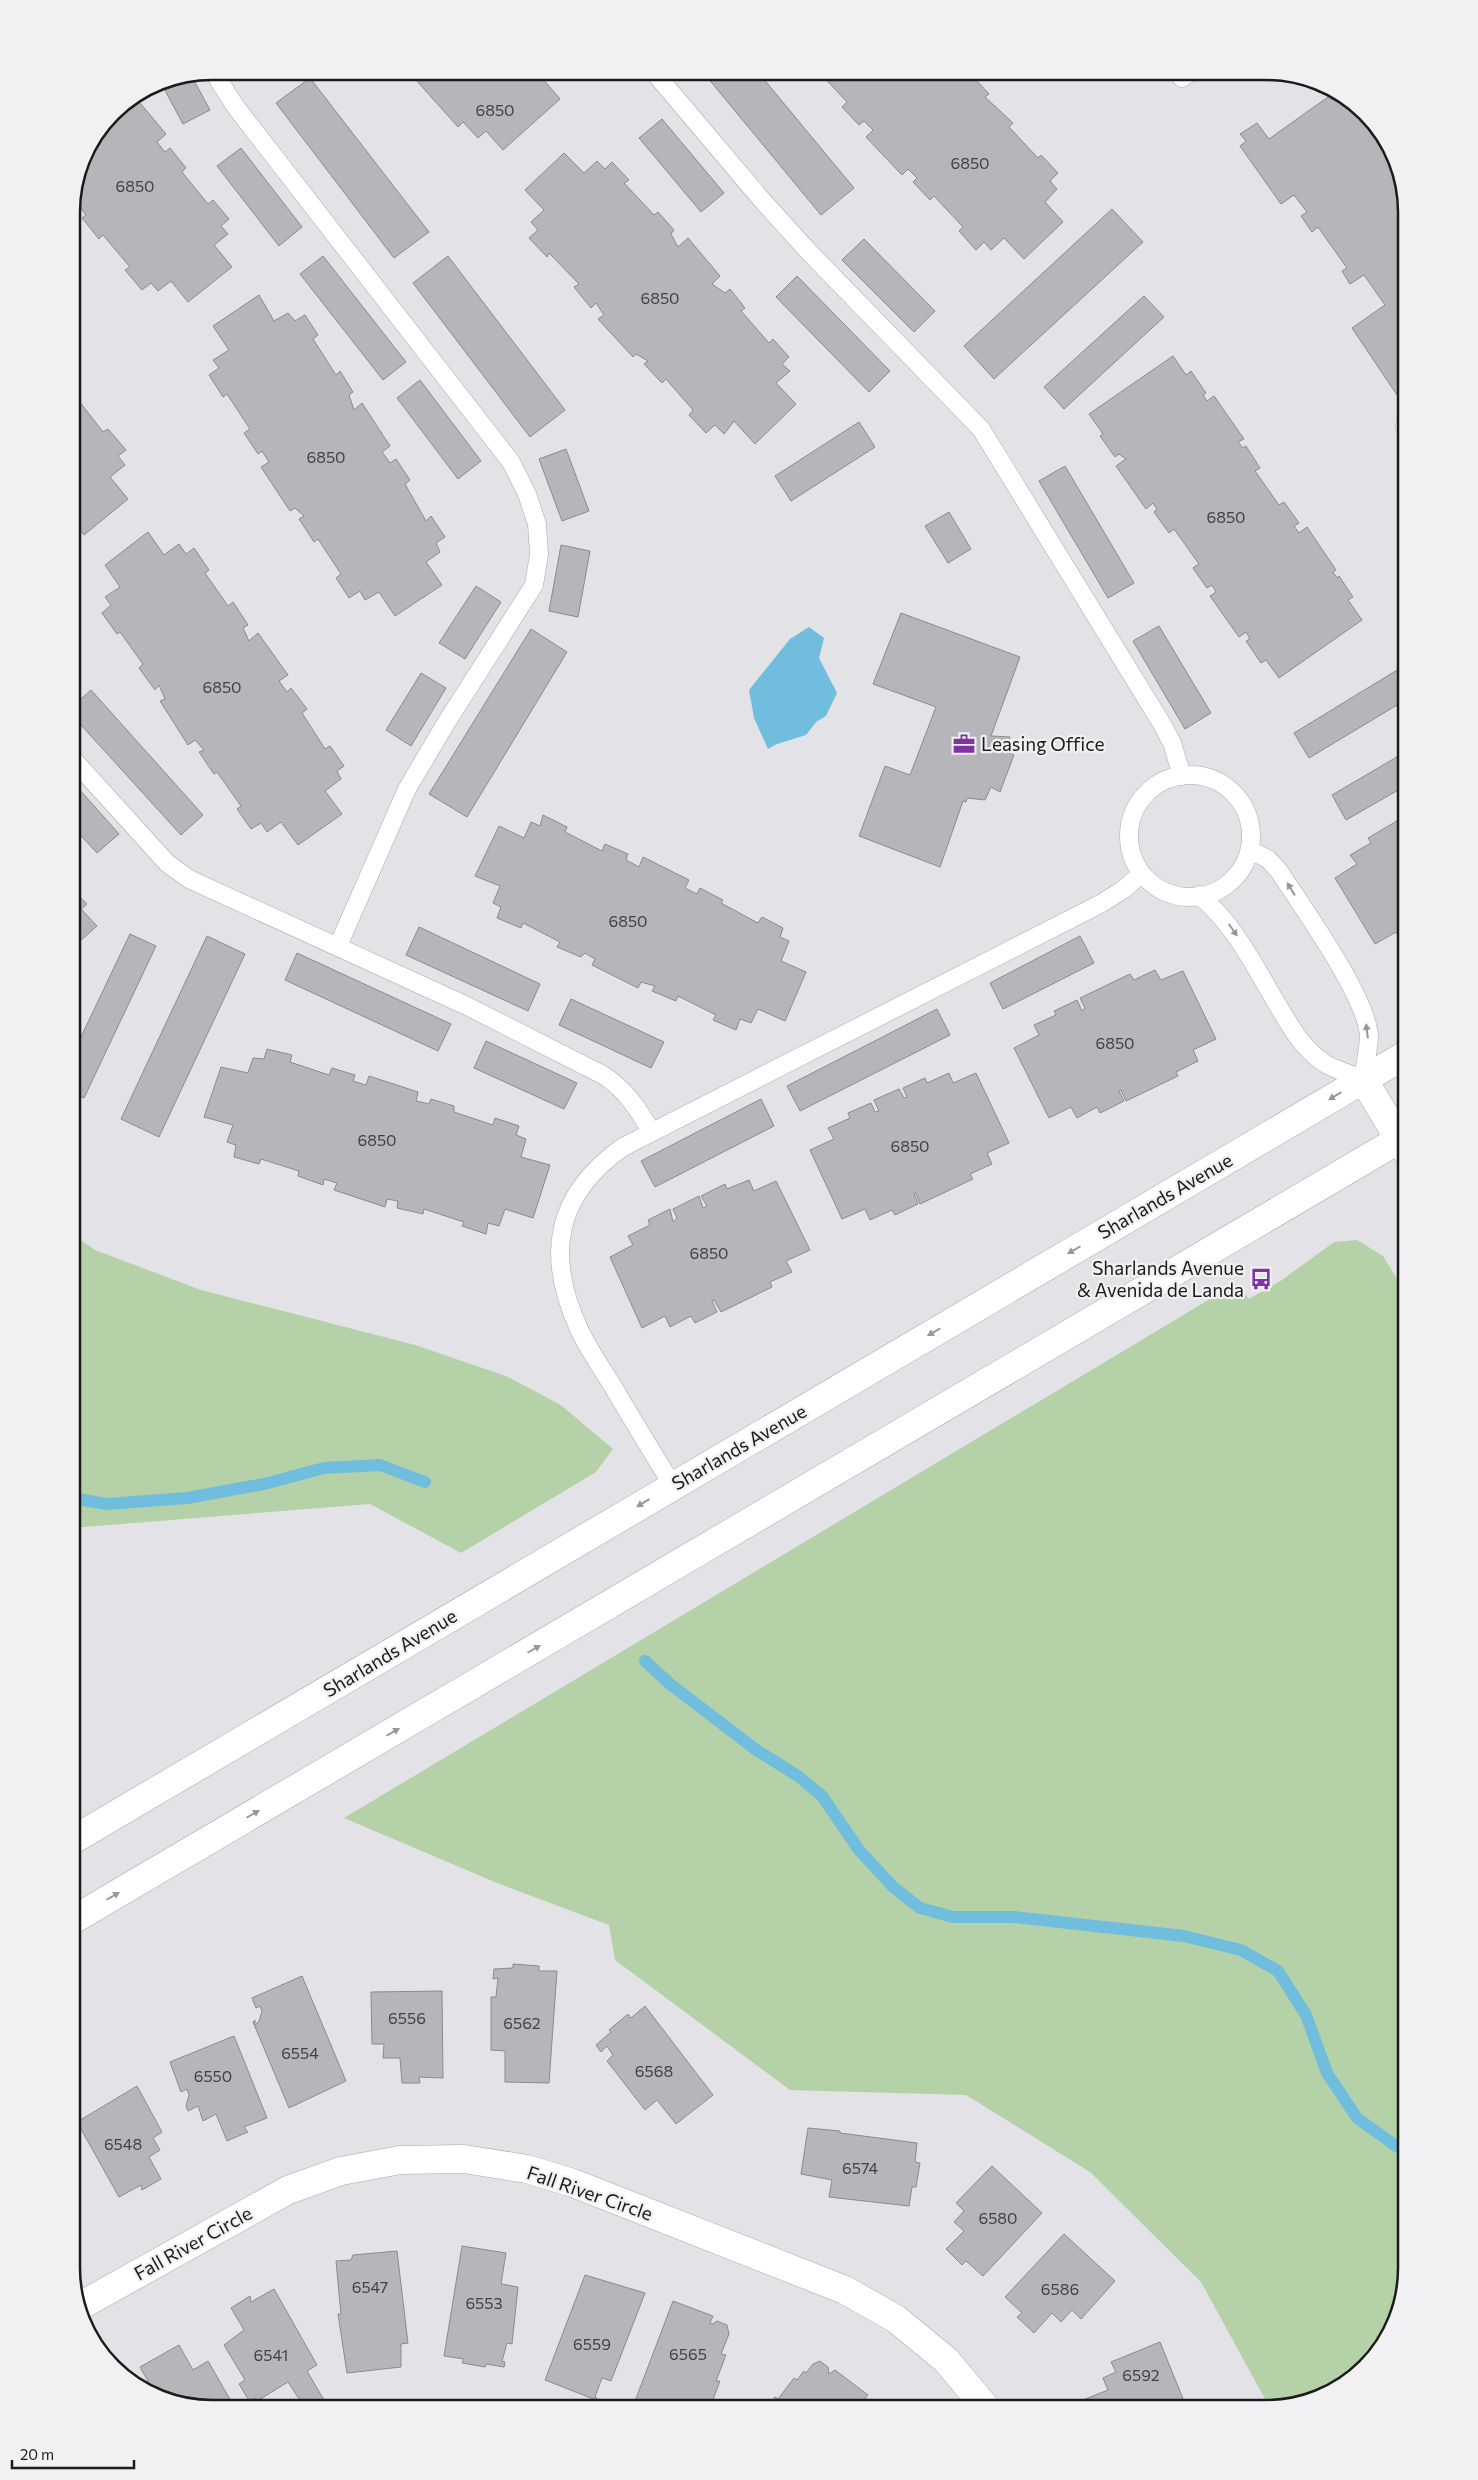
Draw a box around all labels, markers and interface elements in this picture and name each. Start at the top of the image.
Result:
house number: 6850 [475,100,515,119]
house number: 6850 [950,153,990,172]
house number: 6850 [115,176,155,195]
house number: 6850 [640,288,680,307]
house number: 6850 [306,447,346,466]
house number: 6850 [1206,507,1246,526]
house number: 6850 [202,677,242,696]
office icon: Leasing Office [951,731,977,757]
place label: Leasing Office [981,732,1105,755]
one-way arrow [1286,883,1295,896]
house number: 6850 [608,911,648,930]
one-way arrow [1228,924,1238,937]
one-way arrow [1363,1023,1371,1039]
house number: 6850 [1095,1033,1135,1052]
one-way arrow [1328,1092,1341,1101]
house number: 6850 [357,1130,397,1149]
house number: 6850 [890,1136,930,1155]
street label: Sharlands Avenue [1093,1148,1236,1243]
house number: 6850 [689,1243,729,1262]
one-way arrow [1067,1245,1080,1254]
place label: Sharlands Avenue & Avenida de Landa [1077,1256,1244,1301]
bus stop icon: Sharlands Avenue & Avenida de Landa [1248,1266,1274,1292]
one-way arrow [927,1328,940,1337]
street label: Sharlands Avenue [667,1399,810,1494]
one-way arrow [636,1499,650,1508]
street label: Sharlands Avenue [319,1604,461,1702]
one-way arrow [527,1645,540,1654]
one-way arrow [387,1727,400,1736]
one-way arrow [247,1809,260,1818]
one-way arrow [107,1892,120,1901]
house number: 6556 [388,2008,426,2027]
house number: 6562 [503,2013,541,2032]
house number: 6554 [281,2043,319,2062]
house number: 6568 [635,2061,673,2080]
house number: 6550 [194,2066,232,2085]
house number: 6548 [104,2134,142,2153]
house number: 6574 [842,2158,878,2177]
street label: Fall River Circle [524,2160,656,2225]
street label: Fall River Circle [130,2201,256,2284]
house number: 6580 [978,2208,1018,2227]
house number: 6547 [352,2277,388,2296]
house number: 6586 [1041,2279,1079,2298]
house number: 6553 [465,2293,503,2312]
house number: 6559 [573,2334,611,2353]
house number: 6565 [669,2344,707,2363]
house number: 6541 [254,2345,288,2364]
house number: 6592 [1122,2365,1160,2384]
scale bar [12,2438,135,2470]
text: 20 m [20,2445,54,2463]

